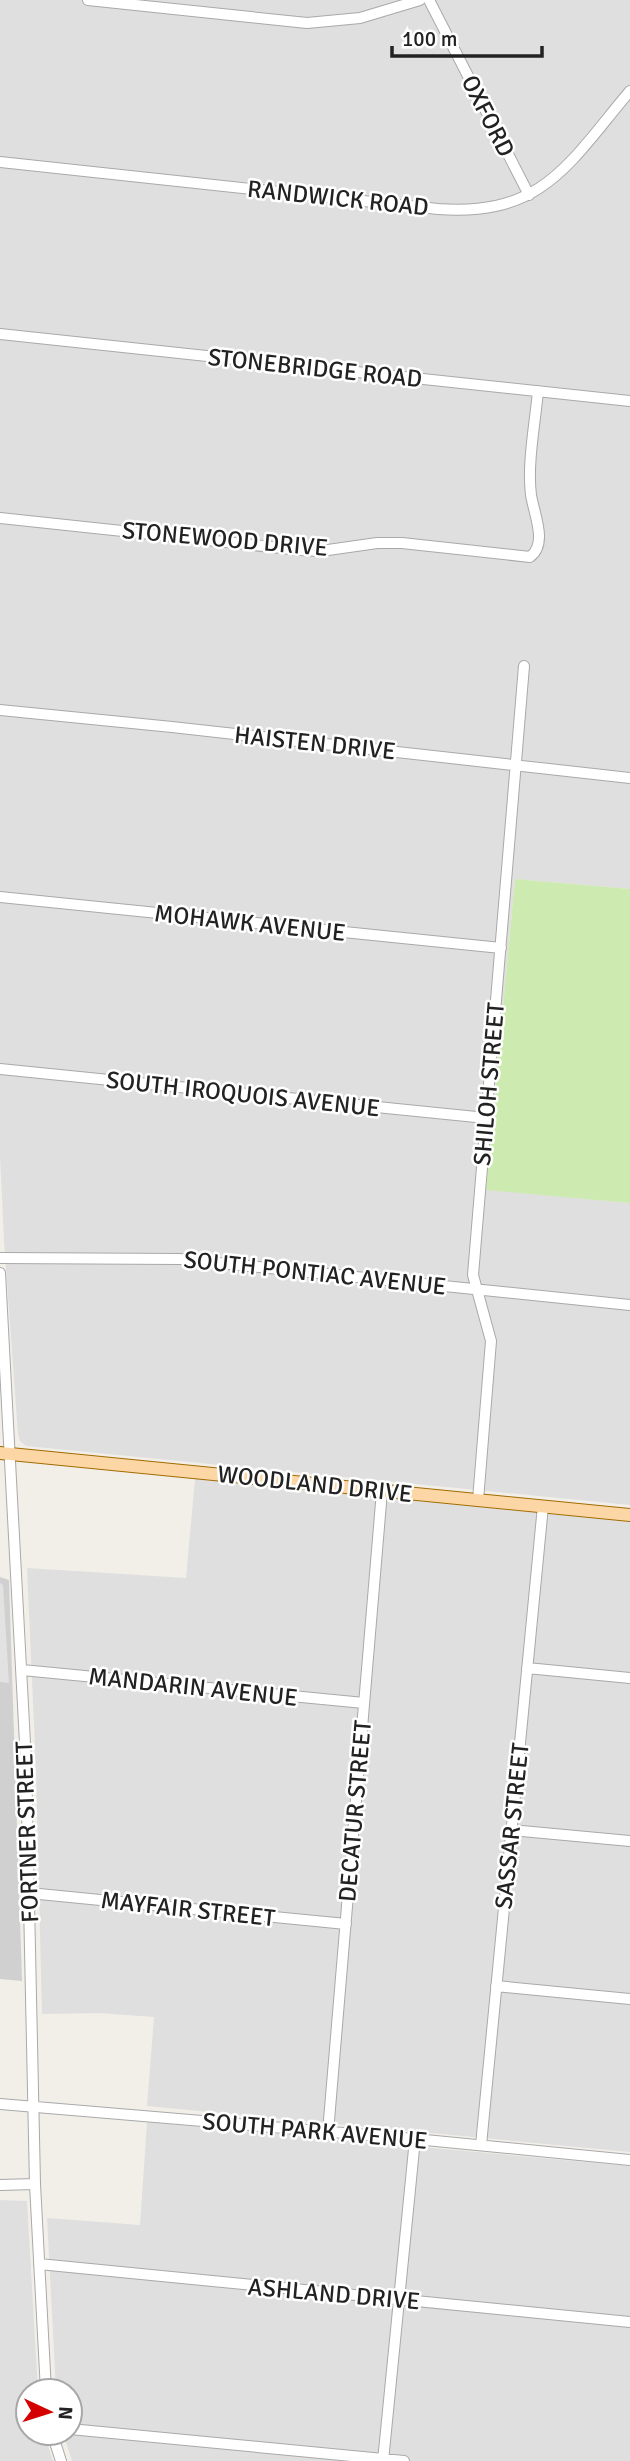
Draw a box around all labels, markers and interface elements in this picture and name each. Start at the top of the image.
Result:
scale bar [392,14,542,58]
text: 100 m [402,26,457,52]
street label: OXFORD [455,70,521,162]
street label: RANDWICK ROAD [246,174,430,222]
street label: STONEBRIDGE ROAD [206,342,424,394]
street label: STONEWOOD DRIVE [121,515,329,563]
street label: HAISTEN DRIVE [233,720,397,766]
street label: MOHAWK AVENUE [153,898,347,948]
street label: SHILOH STREET [467,1001,511,1167]
street label: SOUTH IROQUOIS AVENUE [105,1065,381,1123]
street label: SOUTH PONTIAC AVENUE [182,1244,448,1302]
street label: WOODLAND DRIVE [216,1459,414,1509]
street label: MANDARIN AVENUE [87,1661,299,1713]
street label: DECATUR STREET [332,1719,378,1903]
street label: FORTNER STREET [9,1741,45,1923]
street label: SASSAR STREET [488,1741,536,1911]
street label: MAYFAIR STREET [99,1885,277,1933]
street label: SOUTH PARK AVENUE [201,2106,429,2156]
street label: ASHLAND DRIVE [247,2272,421,2316]
north arrow [14,2377,84,2447]
text: N [53,2406,77,2421]

